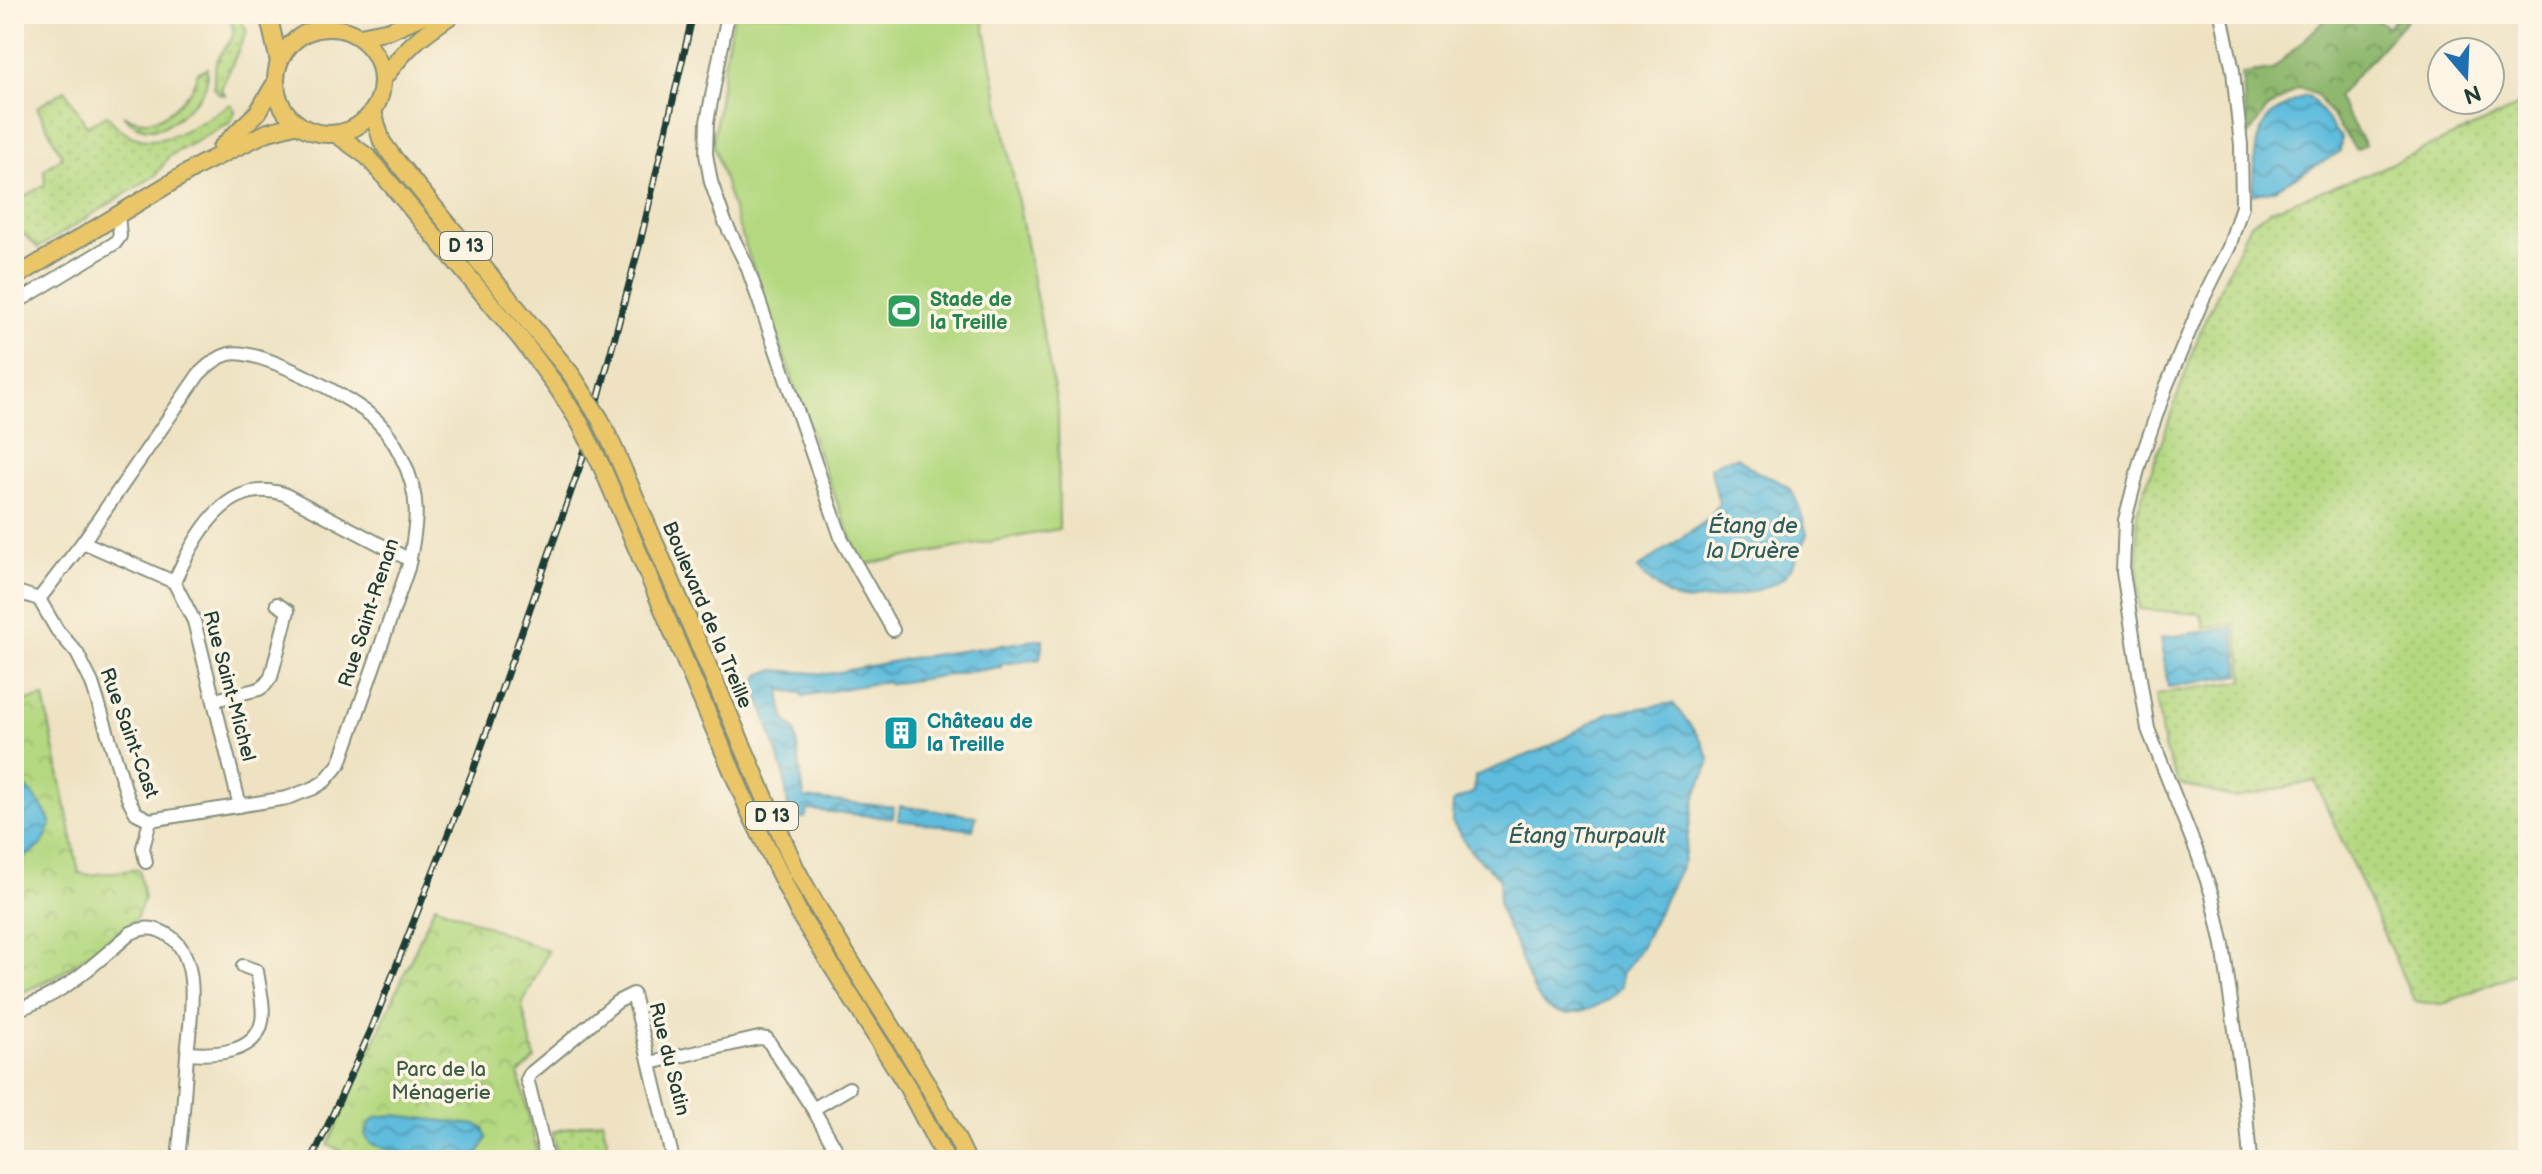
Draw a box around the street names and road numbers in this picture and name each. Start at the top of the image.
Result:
road number: D 13 [440,232,492,260]
street label: Boulevard de la Treille [657,518,757,712]
street label: Rue Saint-Renan [334,536,404,690]
street label: Rue Saint-Michel [197,608,261,764]
street label: Rue Saint-Cast [94,665,164,801]
road number: D 13 [746,802,798,830]
street label: Rue du Satin [643,1000,695,1118]

